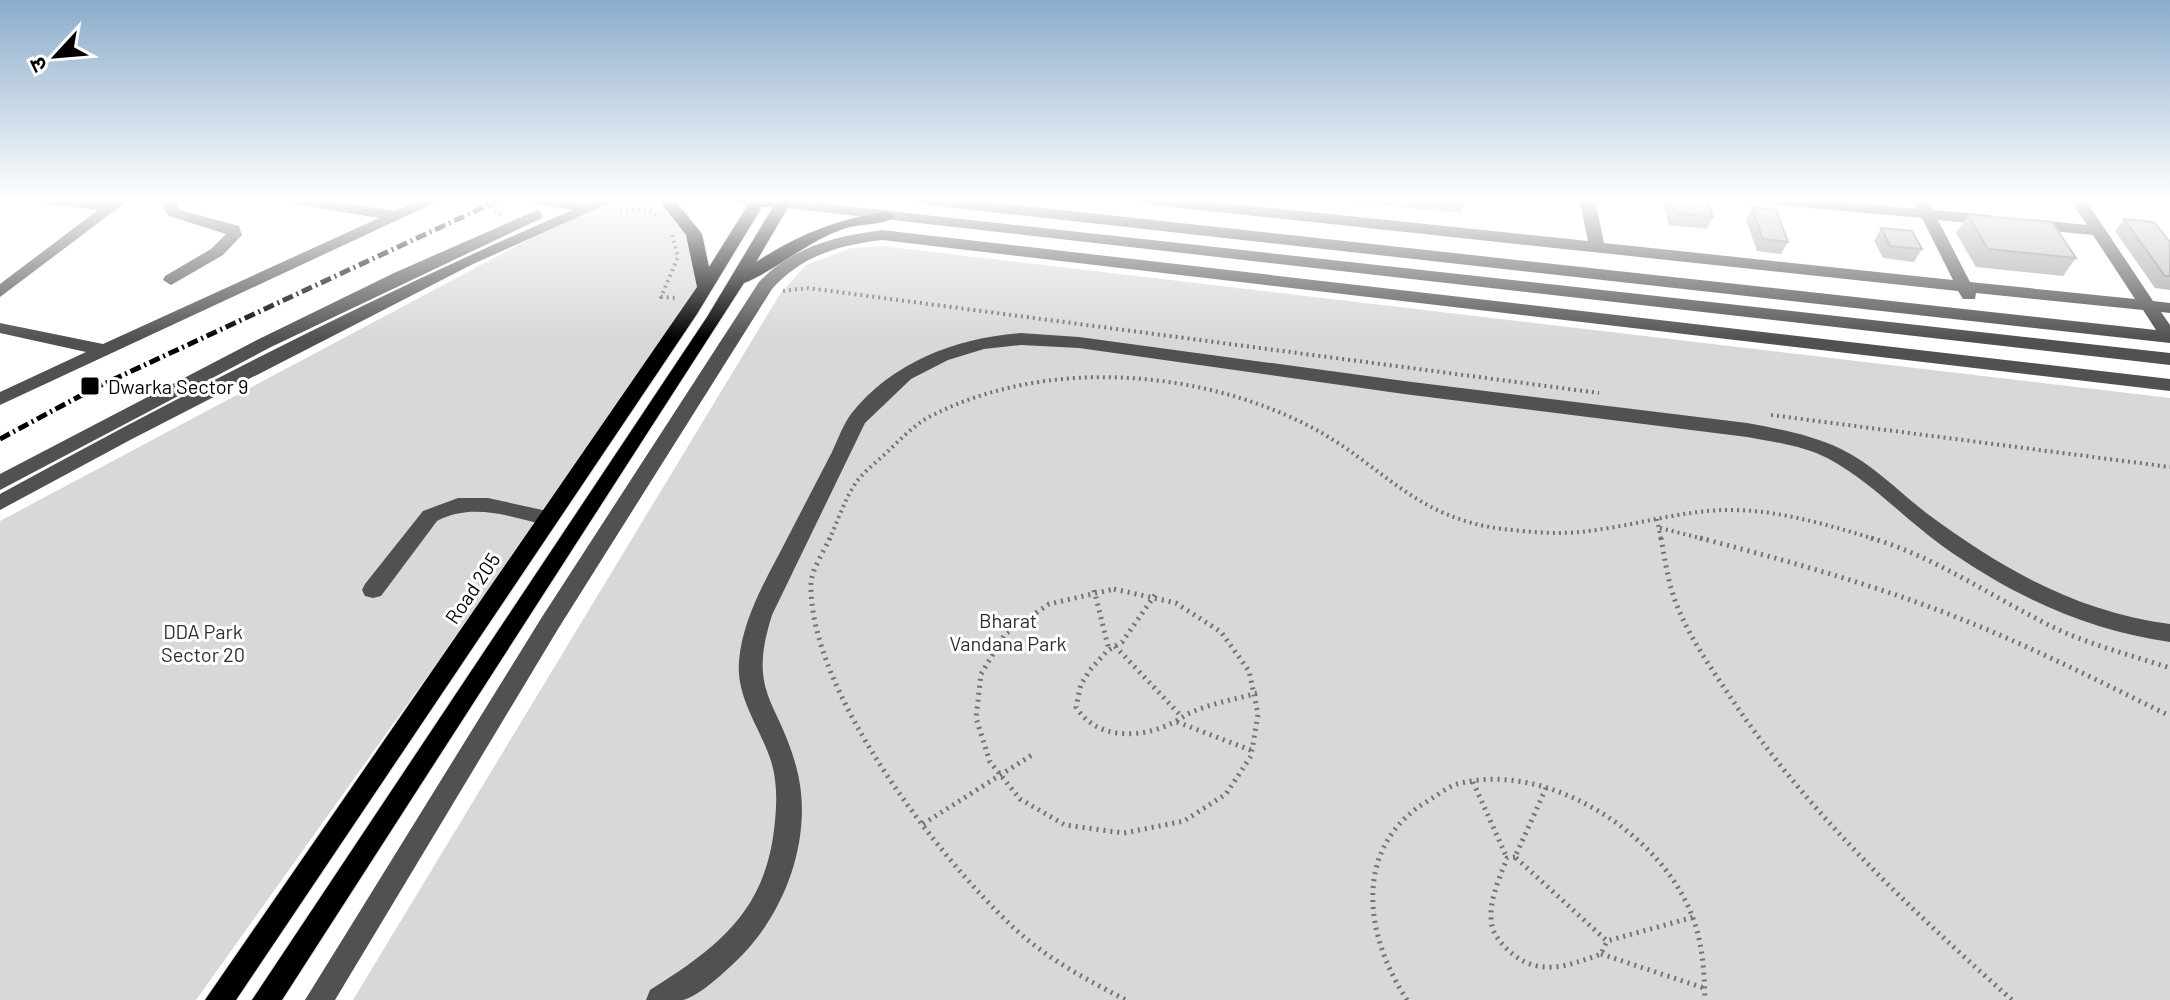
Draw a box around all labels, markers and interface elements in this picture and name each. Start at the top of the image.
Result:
north arrow [16,16,96,96]
text: उ [22,53,52,77]
place label: Dwarka Sector 9 [108,374,248,398]
marker: Dwarka Sector 9 [79,375,101,397]
street label: Road 205 [440,548,504,628]
park label: Bharat Vandana Park [949,608,1067,655]
park label: DDA Park Sector 20 [161,619,245,666]

